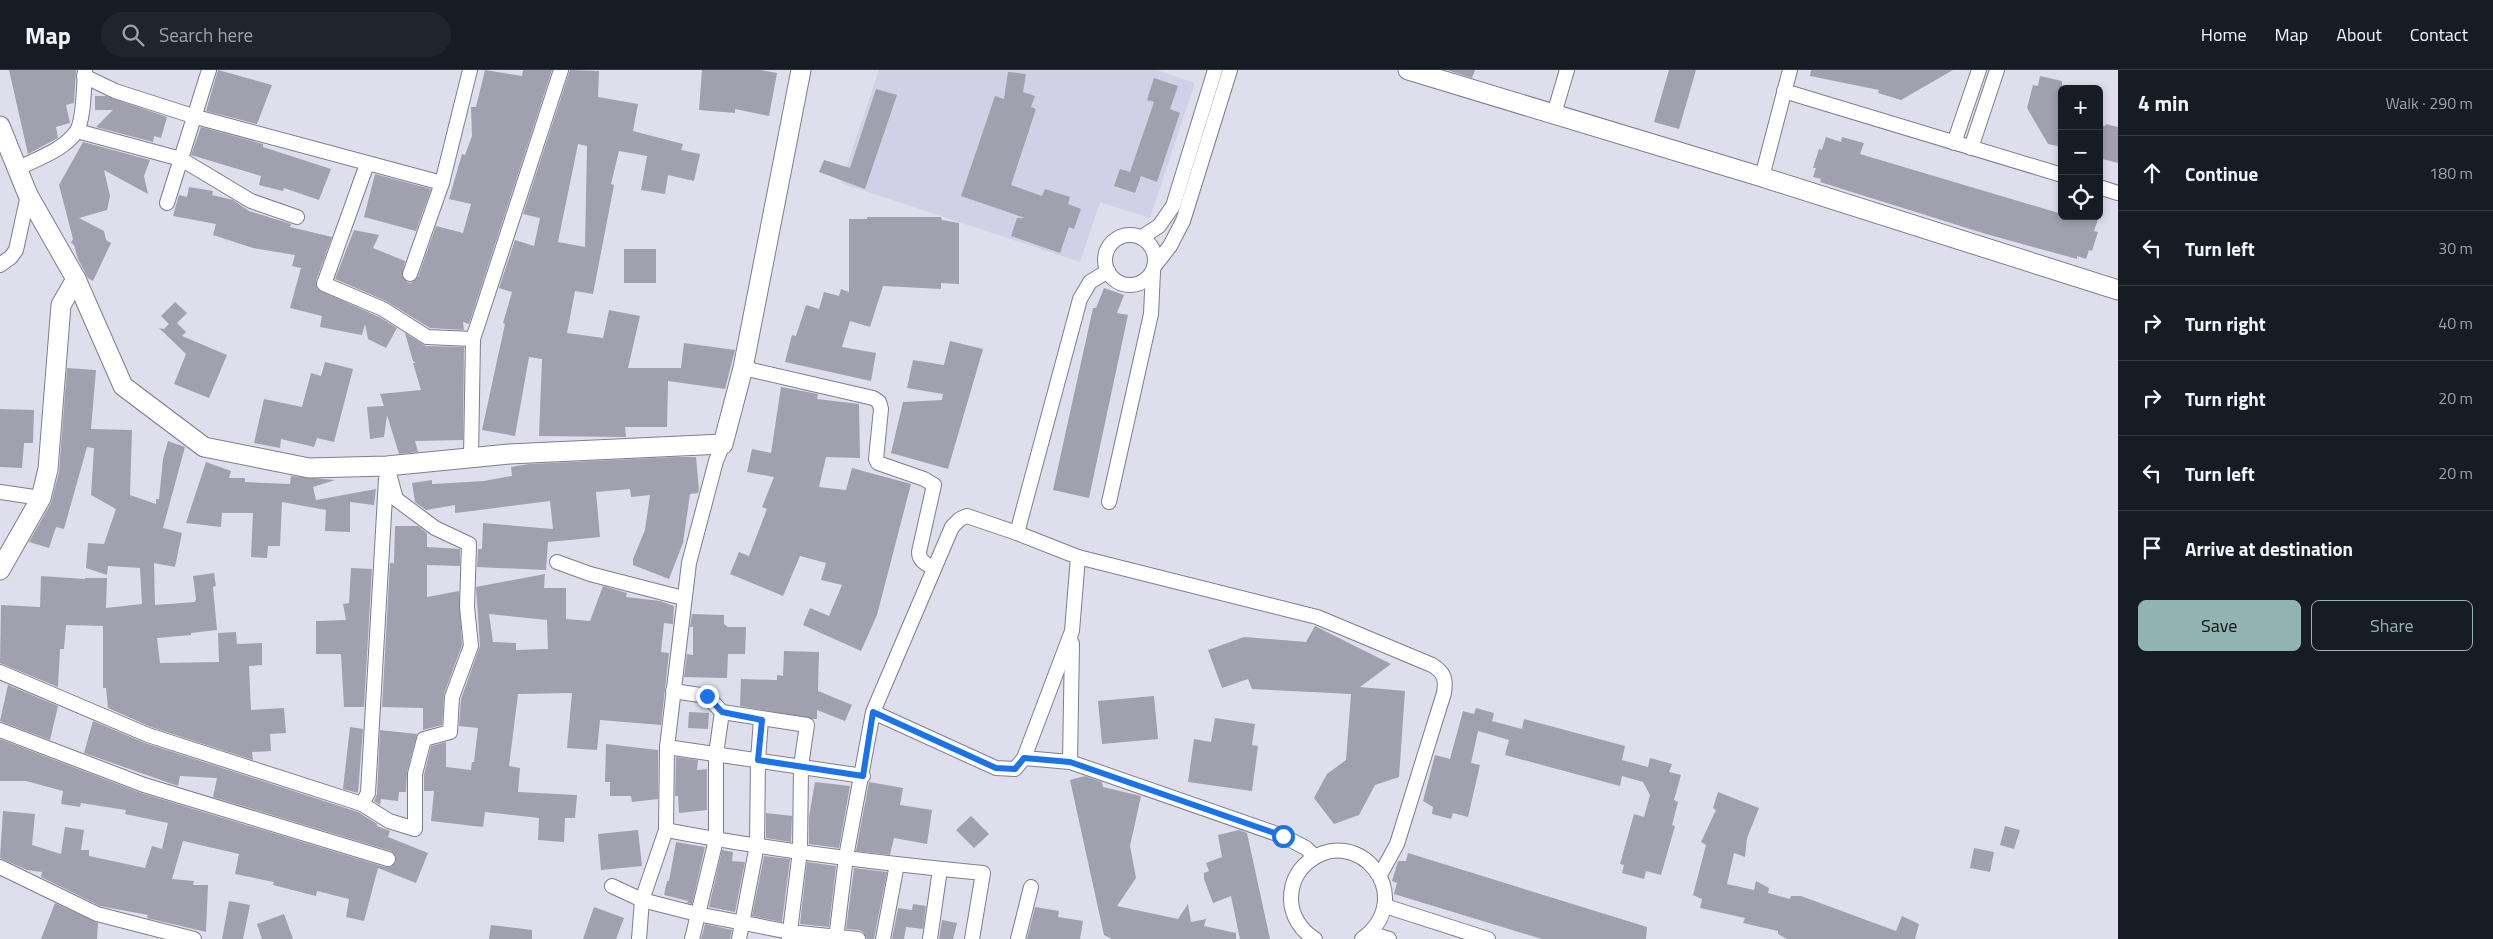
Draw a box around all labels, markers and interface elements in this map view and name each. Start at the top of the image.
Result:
search box [101,12,451,57]
text: Map [25,17,71,53]
text: Search here [159,20,253,49]
icon: search [119,21,147,49]
text: Home [2201,21,2247,48]
text: Map [2275,21,2308,48]
text: About [2336,21,2382,48]
text: Contact [2410,21,2468,48]
map controls [2058,85,2103,220]
button: + [2058,85,2103,130]
text: 4 min [2138,87,2189,119]
text: Walk · 290 m [2385,91,2473,115]
button: − [2058,130,2103,175]
icon: ahead [2138,159,2166,187]
text: Continue [2185,159,2258,188]
text: 180 m [2429,161,2473,185]
button: locate [2058,175,2103,220]
icon: left [2138,234,2166,262]
text: Turn left [2185,234,2255,263]
text: 30 m [2438,236,2473,260]
icon: right [2138,309,2166,337]
text: Turn right [2185,309,2266,338]
text: 40 m [2438,311,2473,335]
icon: right [2138,384,2166,412]
text: Turn right [2185,384,2266,413]
text: 20 m [2438,386,2473,410]
icon: left [2138,459,2166,487]
text: Turn left [2185,459,2255,488]
text: 20 m [2438,461,2473,485]
icon: arrive [2138,534,2166,562]
text: Arrive at destination [2185,534,2353,563]
button: Save [2138,600,2301,651]
button: Share [2311,600,2473,651]
route end [696,685,719,708]
route start [1272,825,1295,848]

